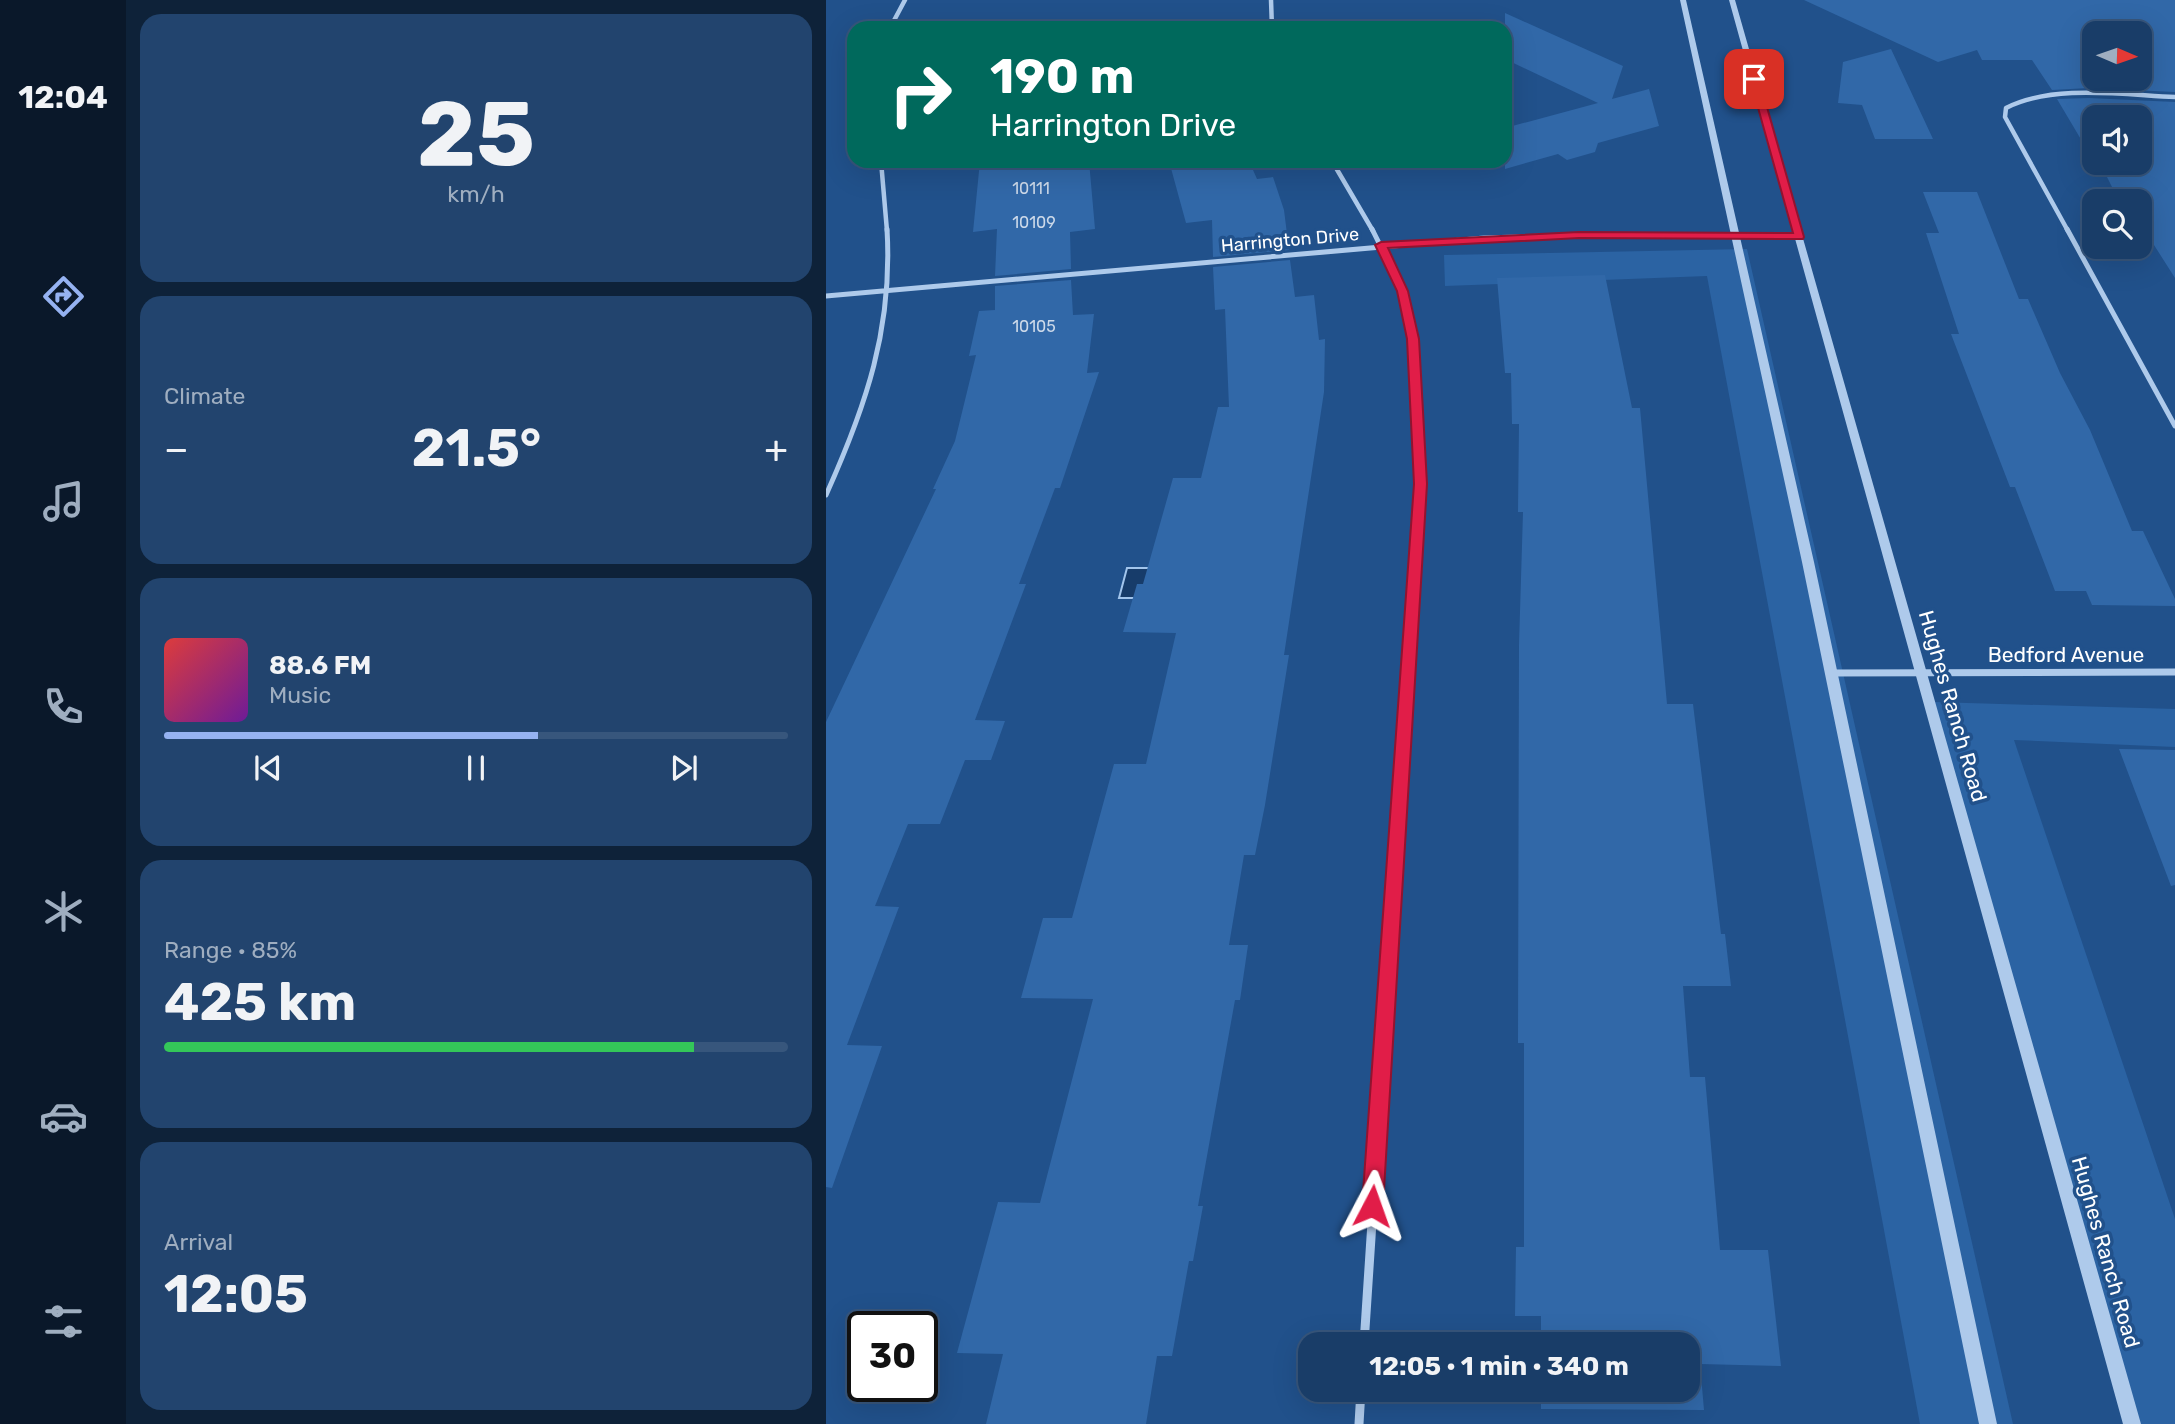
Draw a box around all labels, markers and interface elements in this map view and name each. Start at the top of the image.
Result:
north arrow [2082,21,2152,91]
map controls [2082,21,2152,259]
text: 190 m [990,47,1134,105]
icon: right [875,49,966,140]
pin [1724,49,1784,109]
icon: arrive [1735,60,1773,98]
text: 12:04 [18,78,108,116]
text: 25 [417,80,535,188]
button: sound [2082,105,2152,175]
text: Harrington Drive [990,106,1236,144]
house number: 10111 [1012,179,1050,198]
text: km/h [447,180,505,208]
button: search [2082,189,2152,259]
house number: 10109 [1012,213,1056,232]
street label: Harrington Drive [1220,223,1360,257]
icon: directions [39,272,88,321]
house number: 10105 [1012,317,1056,336]
text: Climate [164,382,245,410]
text: 21.5° [412,417,541,479]
text: − [164,426,189,472]
text: + [764,426,788,472]
icon: music [39,477,88,526]
street label: Hughes Ranch Road [1914,607,1992,805]
street label: Bedford Avenue [1988,642,2144,667]
text: 88.6 FM [269,650,371,681]
text: Music [269,681,331,709]
icon: phone [39,682,88,731]
icon: previous [249,749,287,787]
icon: pause [457,749,495,787]
icon: next [665,749,703,787]
icon: climate [39,887,88,936]
text: Range · 85% [164,936,297,964]
text: 425 km [164,971,356,1033]
icon: car [39,1092,88,1141]
street label: Hughes Ranch Road [2067,1153,2145,1351]
position arrow [1335,1169,1409,1243]
text: Arrival [164,1228,233,1256]
text: 12:05 [164,1263,308,1325]
icon: filters [39,1297,88,1346]
speed limit sign: 30 [847,1311,938,1402]
text: 12:05 · 1 min · 340 m [1369,1351,1629,1382]

